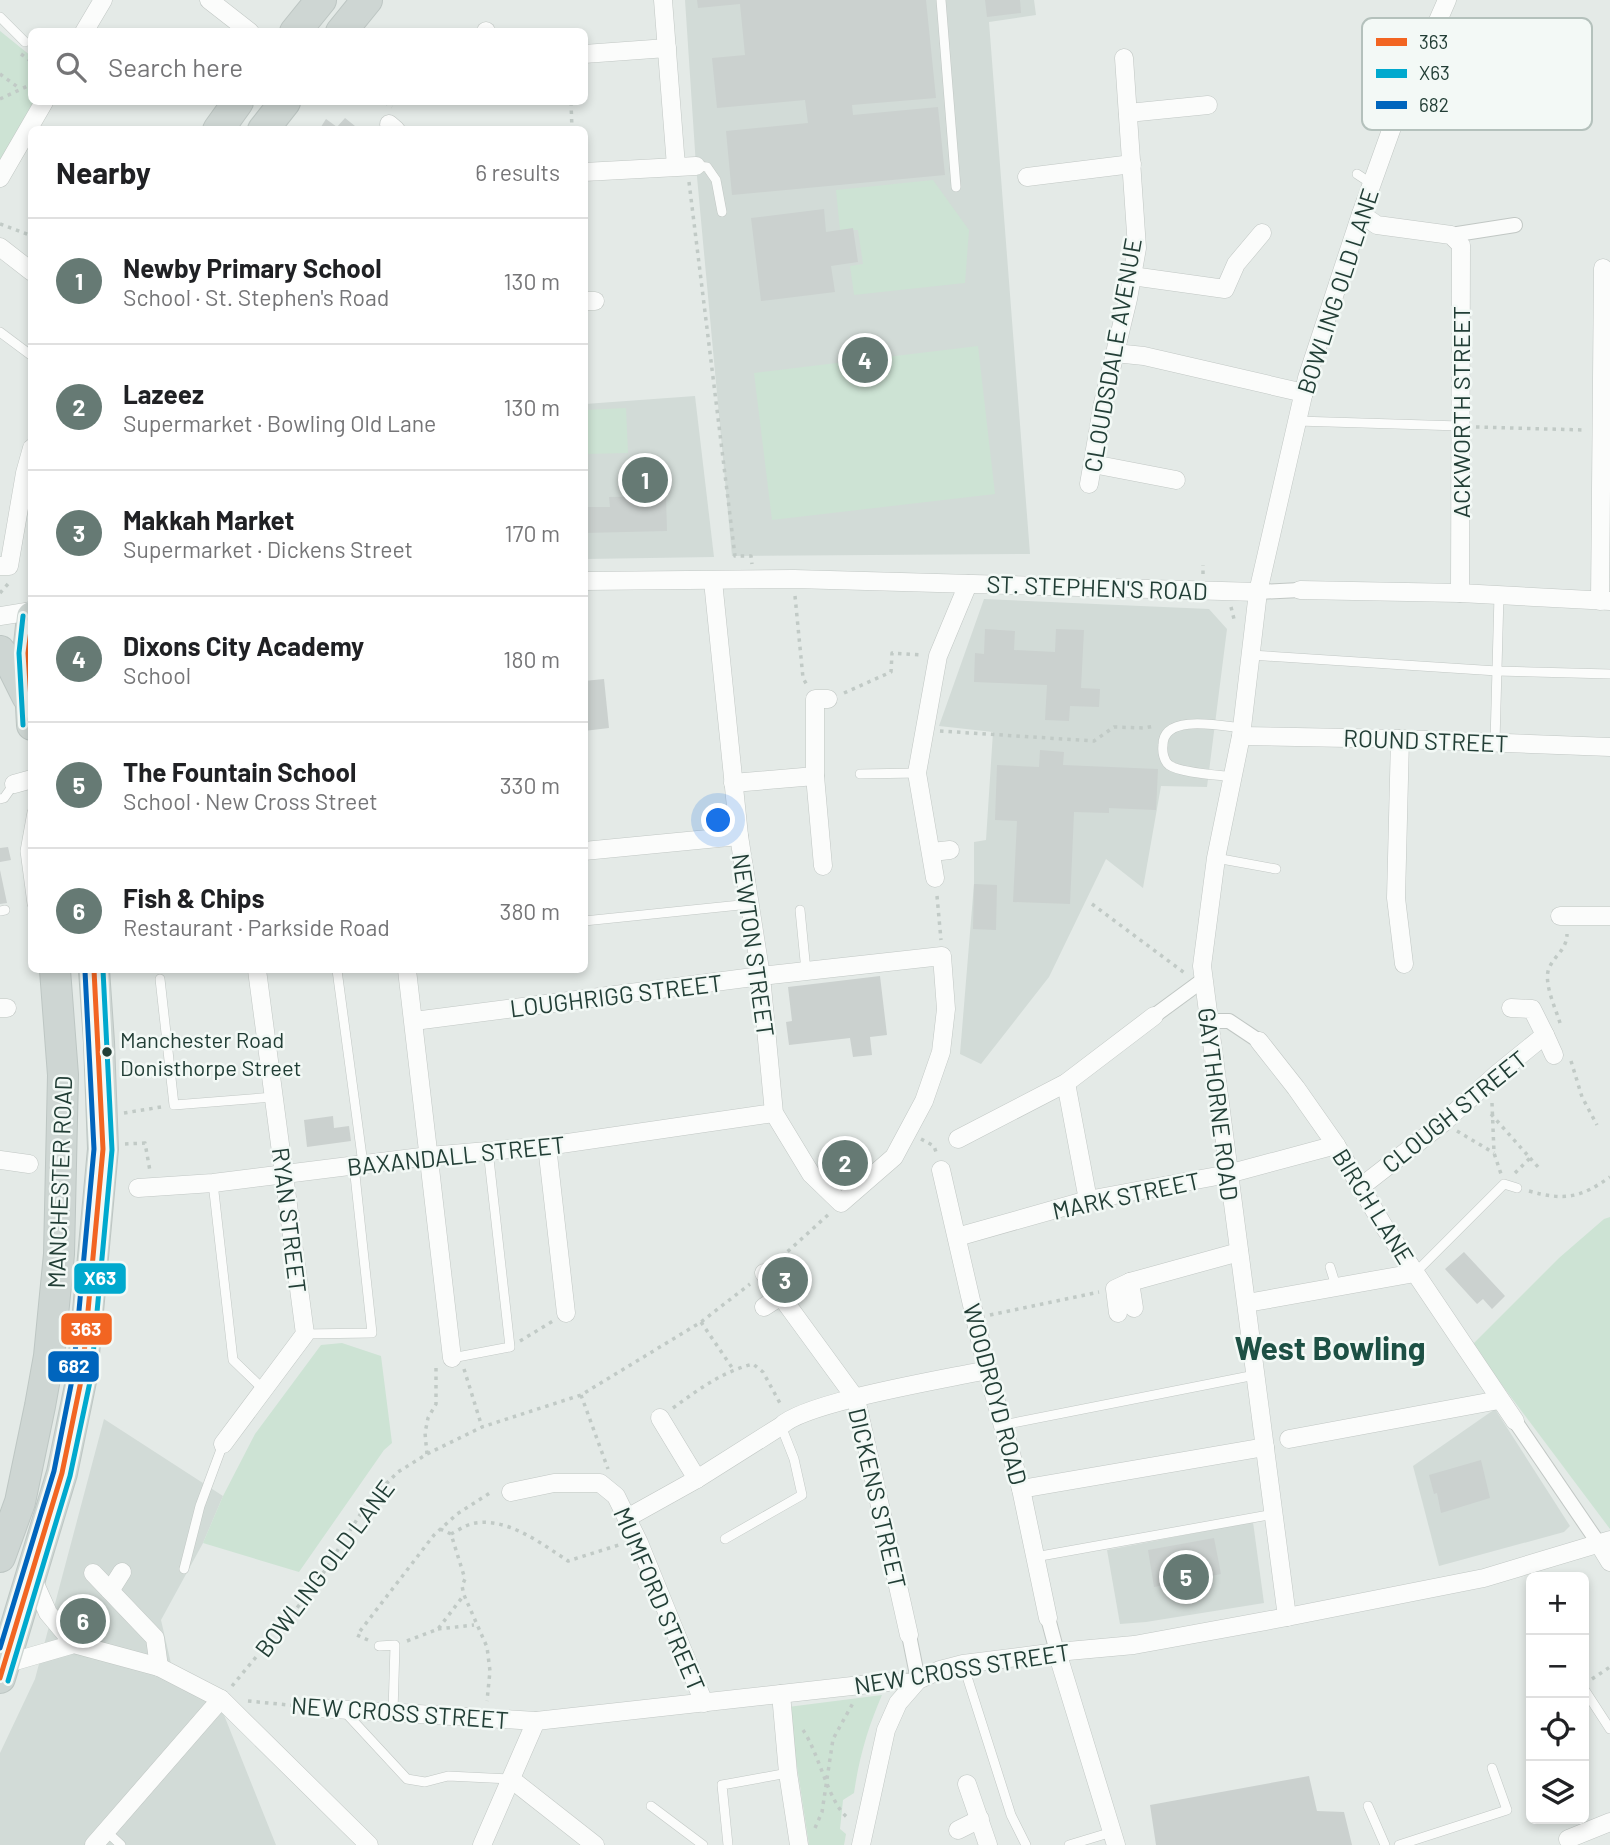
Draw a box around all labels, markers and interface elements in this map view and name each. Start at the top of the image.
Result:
legend [1362,18,1592,130]
search box [28,28,588,105]
text: 363 [1419,30,1448,53]
icon: search [52,48,90,86]
text: Search here [108,51,243,82]
text: X63 [1419,61,1450,84]
text: 682 [1419,93,1449,116]
text: Nearby [56,154,151,190]
text: 6 results [475,158,560,186]
street label: BOWLING OLD LANE [1290,185,1384,397]
street label: CLOUDSDALE AVENUE [1077,236,1147,474]
text: Newby Primary School [123,252,382,283]
text: 1 [75,267,83,295]
text: 130 m [503,267,560,295]
text: School · St. Stephen's Road [123,283,389,311]
street label: ACKWORTH STREET [1446,306,1475,518]
pin: 4 [842,334,888,386]
text: Lazeez [123,378,204,409]
text: 2 [73,393,85,421]
text: 130 m [503,393,560,421]
text: Supermarket · Bowling Old Lane [123,409,436,437]
pin: 1 [622,454,668,506]
text: Makkah Market [123,504,294,535]
text: 3 [73,519,85,547]
text: 170 m [504,519,560,547]
text: Supermarket · Dickens Street [123,535,413,563]
street label: ST. STEPHEN'S ROAD [986,569,1208,605]
text: Dixons City Academy [123,630,364,661]
text: 4 [72,645,86,673]
text: 180 m [503,645,560,673]
text: School [123,661,191,689]
street label: ROUND STREET [1343,723,1509,757]
text: The Fountain School [123,756,356,787]
text: 5 [73,771,85,799]
text: 330 m [500,771,560,799]
text: School · New Cross Street [123,787,378,815]
your location [701,803,735,837]
street label: NEWTON STREET [727,851,781,1039]
text: Fish & Chips [123,882,265,913]
text: 6 [73,897,85,925]
text: 380 m [500,897,560,925]
text: Restaurant · Parkside Road [123,913,390,941]
street label: LOUGHRIGG STREET [508,968,724,1022]
street label: GAYTHORNE ROAD [1193,1006,1245,1202]
place label: Manchester Road Donisthorpe Street [120,1026,302,1080]
street label: CLOUGH STREET [1376,1044,1532,1178]
marker: Manchester Road Donisthorpe Street [100,1045,114,1059]
street label: MANCHESTER ROAD [41,1075,77,1289]
street label: BAXANDALL STREET [346,1129,566,1181]
pin: 2 [822,1137,868,1189]
street label: BIRCH LANE [1327,1143,1421,1269]
street label: RYAN STREET [267,1146,313,1294]
street label: MARK STREET [1049,1165,1203,1225]
pin: 3 [762,1254,808,1306]
line badge: X63 [73,1262,127,1295]
text: X63 [84,1266,116,1289]
street label: WOODROYD ROAD [958,1300,1034,1488]
line badge: 363 [60,1312,113,1346]
text: 363 [71,1317,101,1340]
district label: West Bowling [1234,1328,1426,1366]
line badge: 682 [47,1350,100,1383]
text: 682 [58,1354,90,1377]
street label: DICKENS STREET [843,1405,913,1591]
street label: BOWLING OLD LANE [248,1474,400,1662]
street label: MUMFORD STREET [608,1503,712,1695]
pin: 5 [1163,1551,1209,1603]
map controls [1526,1572,1589,1824]
button: + [1526,1572,1589,1635]
pin: 6 [60,1595,106,1647]
button: − [1526,1635,1589,1698]
street label: NEW CROSS STREET [852,1637,1072,1699]
street label: NEW CROSS STREET [290,1690,510,1734]
button: locate [1526,1698,1589,1761]
button: layers [1526,1761,1589,1824]

